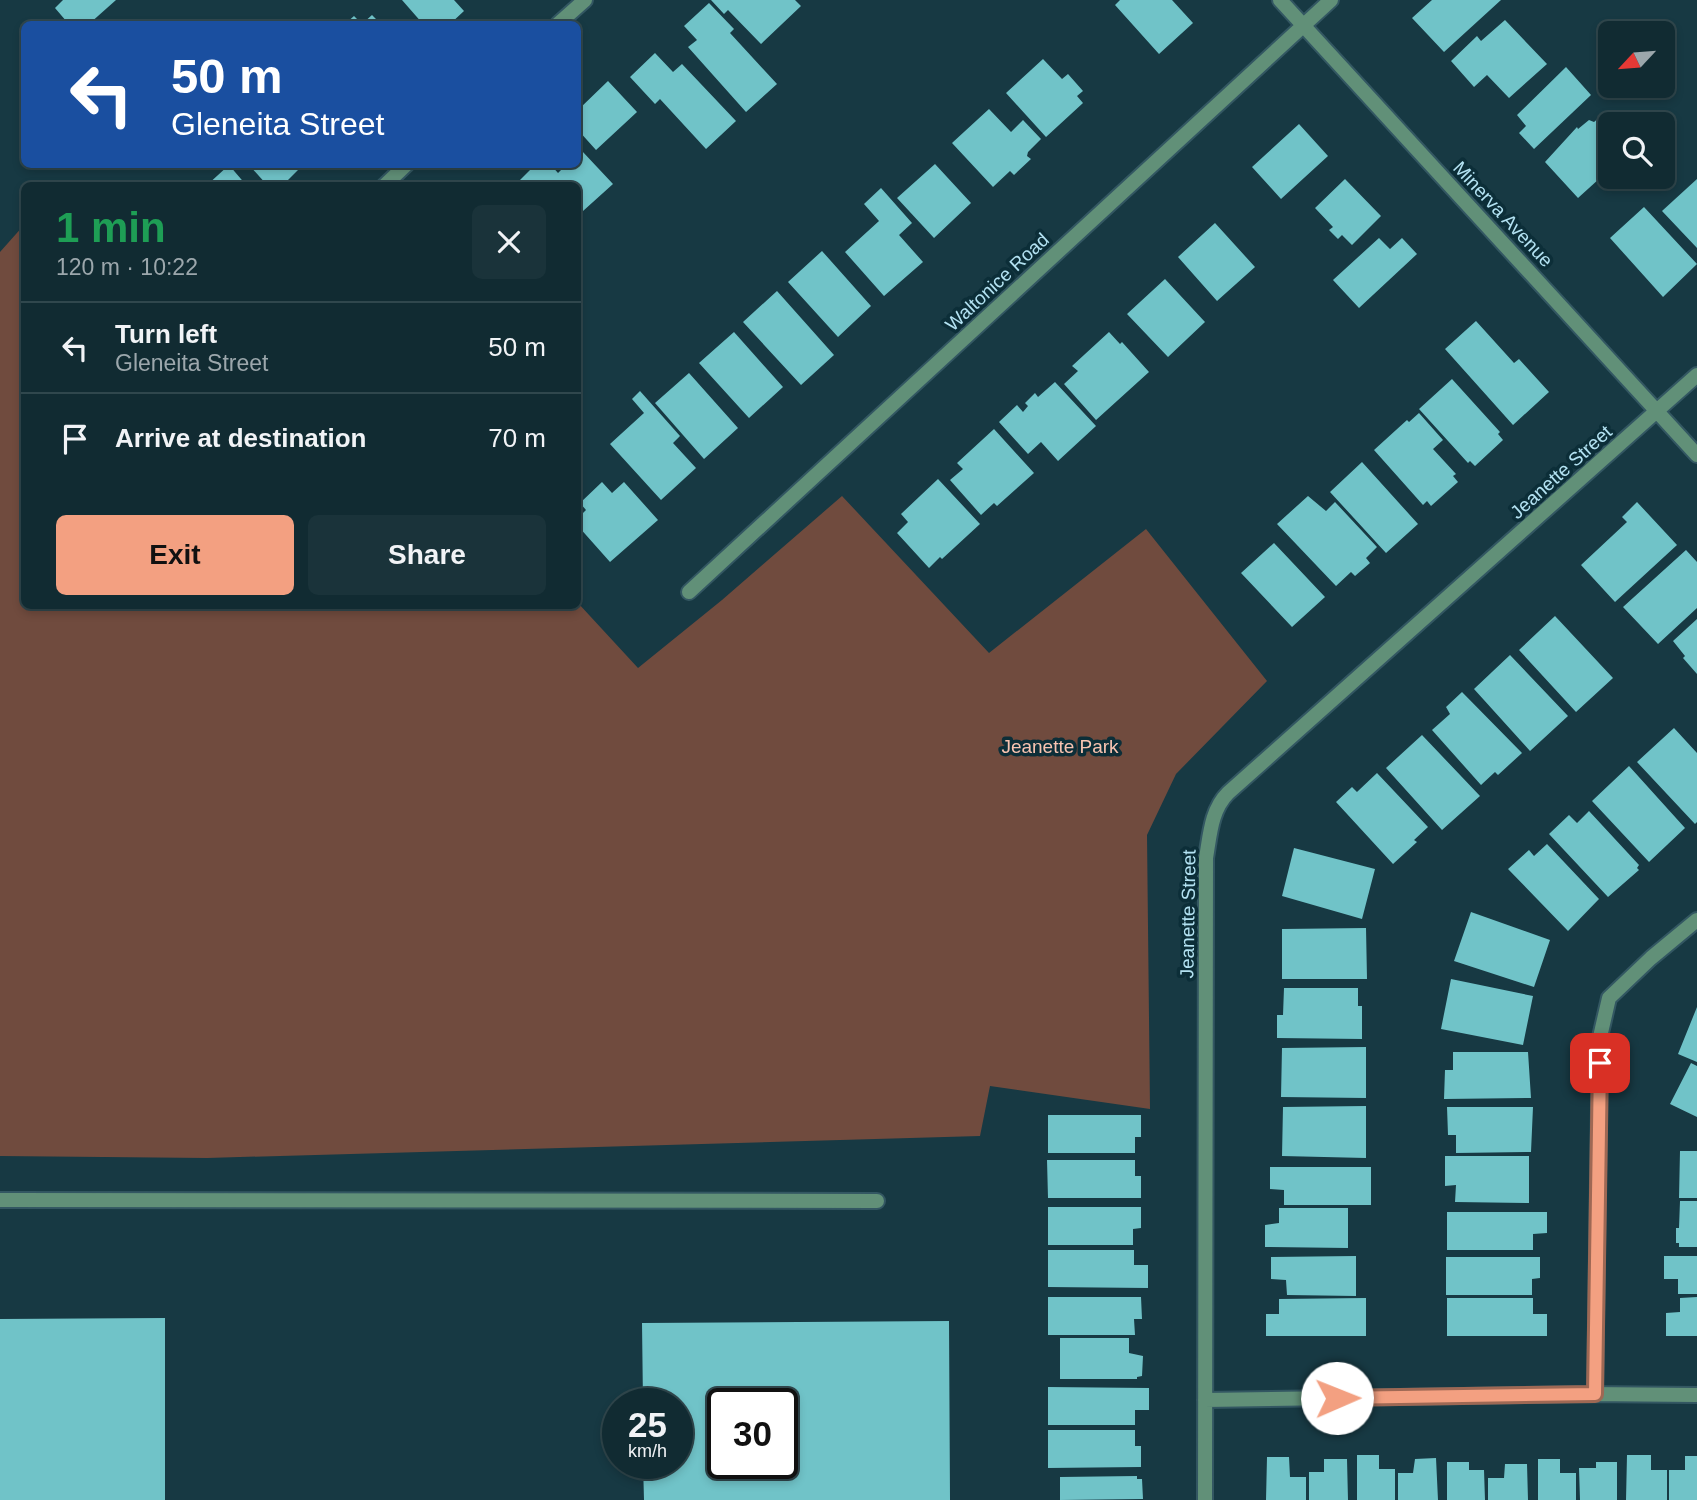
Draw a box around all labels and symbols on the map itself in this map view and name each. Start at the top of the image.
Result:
north arrow [1598,21,1675,98]
street label: Minerva Avenue [1449,157,1557,271]
street label: Waltonice Road [941,229,1053,335]
street label: Jeanette Street [1506,421,1616,523]
park label: Jeanette Park [1001,736,1119,757]
street label: Jeanette Street [1176,849,1200,979]
pin [1570,1033,1630,1093]
position arrow [1300,1361,1374,1435]
speed limit sign: 30 [707,1388,798,1479]

